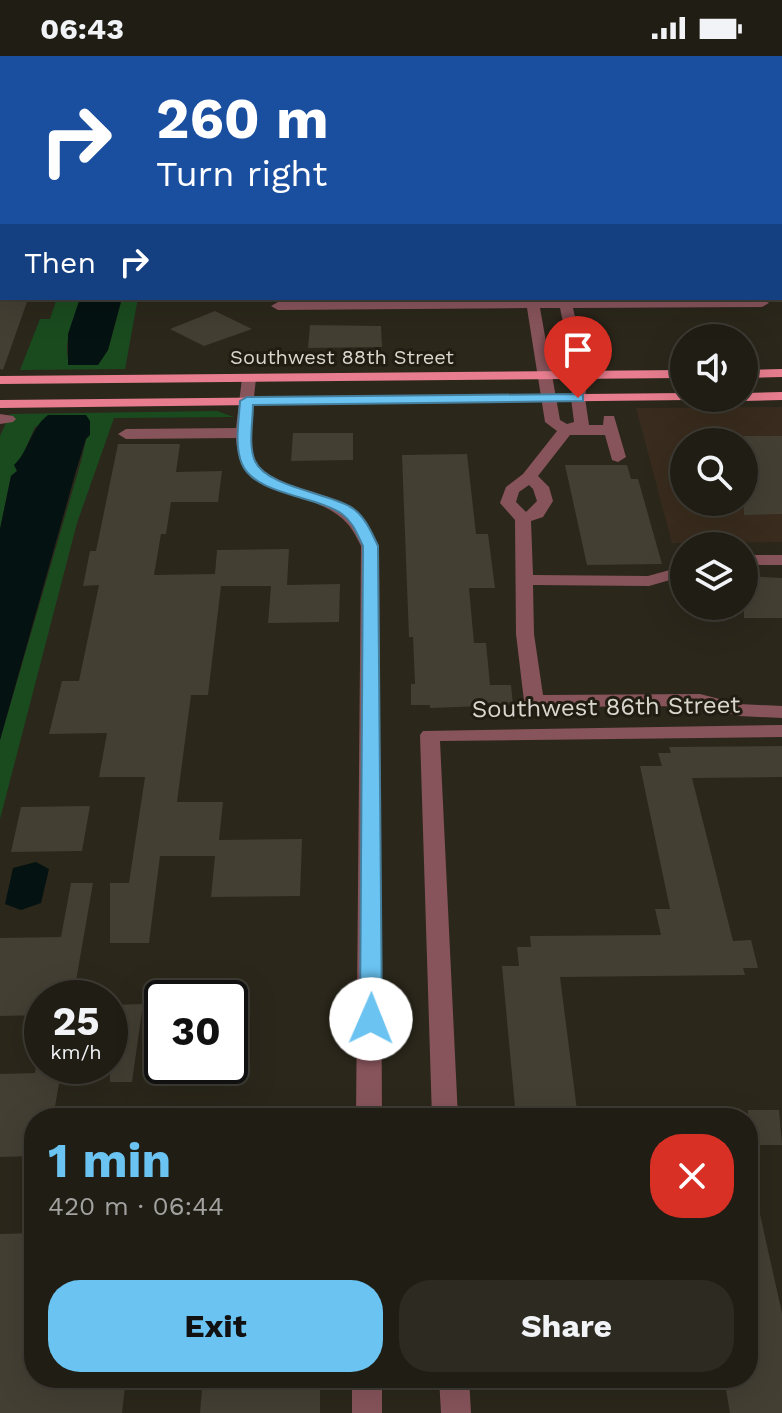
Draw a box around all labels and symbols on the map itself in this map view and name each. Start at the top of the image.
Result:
pin [544,316,612,398]
street label: Southwest 88th Street [230,345,455,369]
street label: Southwest 86th Street [472,691,740,723]
position arrow [329,977,413,1061]
speed limit sign: 30 [144,980,248,1084]

